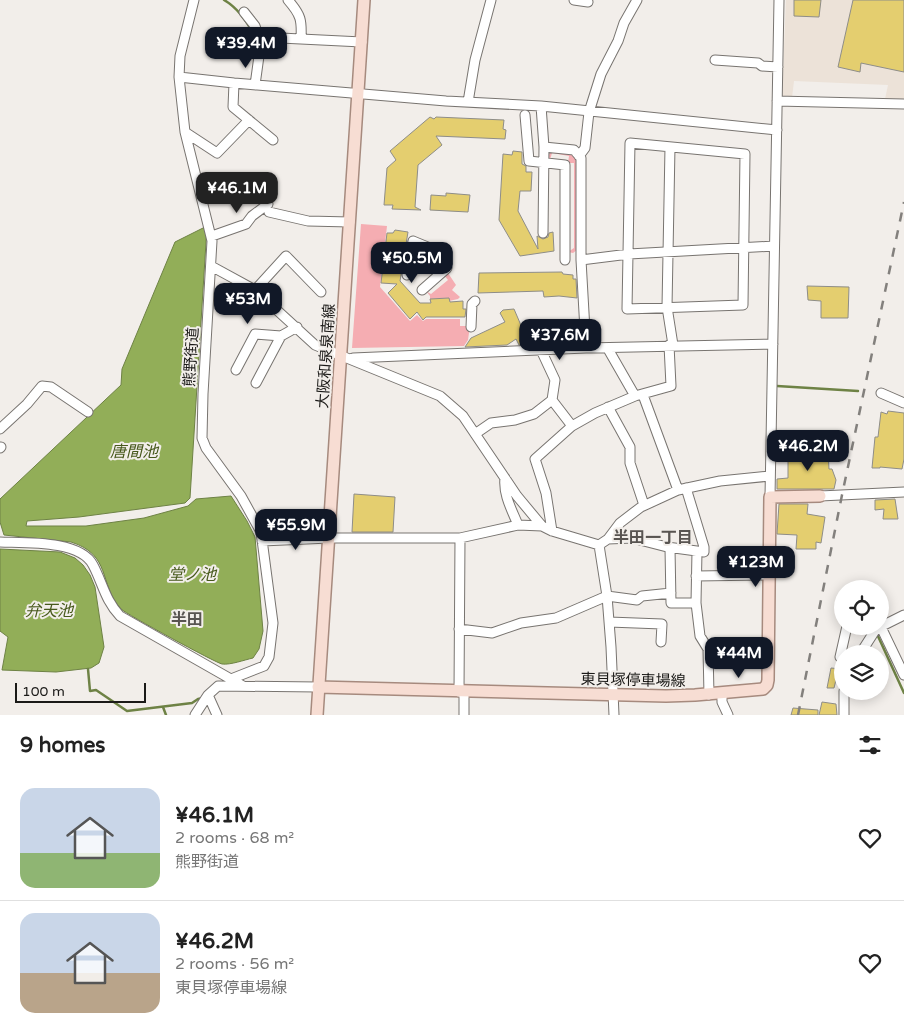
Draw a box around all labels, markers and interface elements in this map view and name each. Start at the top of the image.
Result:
pin: ¥39.4M [205,27,287,69]
text: ¥39.4M [216,33,276,53]
pin: ¥46.1M [196,172,278,214]
text: ¥46.1M [207,178,267,198]
pin: ¥50.5M [371,242,453,284]
text: ¥50.5M [382,248,442,268]
pin: ¥53M [218,282,278,325]
text: ¥53M [225,289,271,309]
street label: 大阪和泉泉南線 [313,303,339,409]
pin: ¥37.6M [519,318,601,361]
text: ¥37.6M [530,325,590,345]
street label: 熊野街道 [180,326,202,388]
pin: ¥46.2M [767,430,849,472]
text: ¥46.2M [778,436,838,456]
water label: 唐間池 [110,442,160,462]
pin: ¥55.9M [255,508,337,551]
text: ¥55.9M [266,515,326,535]
district label: 半田一丁目 [613,528,693,548]
pin: ¥123M [721,546,791,588]
text: ¥123M [728,552,784,572]
water label: 堂ノ池 [168,565,218,585]
map controls [834,580,889,700]
button: locate [834,580,889,635]
water label: 弁天池 [25,601,75,621]
district label: 半田 [171,610,203,630]
pin: ¥44M [709,636,769,679]
text: ¥44M [716,643,762,663]
button: layers [834,645,889,700]
street label: 東貝塚停車場線 [580,670,686,690]
scale bar [15,680,146,703]
text: 100 m [22,683,65,700]
icon: filters [856,731,884,759]
text: 9 homes [20,733,105,758]
text: ¥46.1M [175,803,254,828]
icon: home [60,808,120,868]
icon: heart [856,824,884,852]
text: 2 rooms · 68 m² [175,828,294,848]
text: 熊野街道 [175,852,239,872]
text: ¥46.2M [175,929,254,954]
icon: home [60,933,120,993]
icon: heart [856,949,884,977]
text: 2 rooms · 56 m² [175,954,294,974]
text: 東貝塚停車場線 [175,978,287,998]

